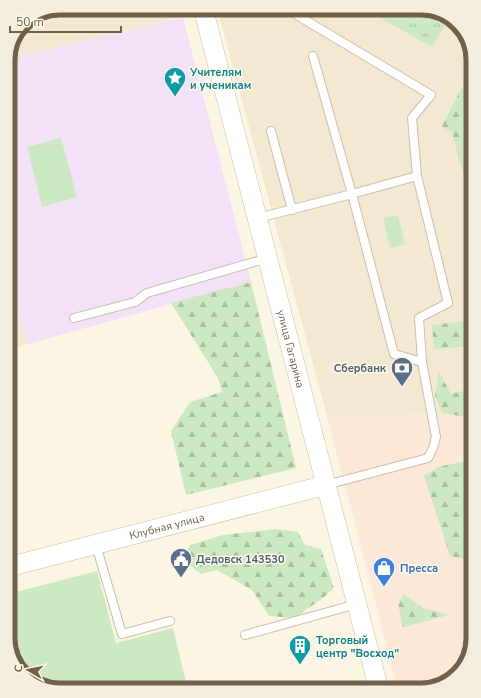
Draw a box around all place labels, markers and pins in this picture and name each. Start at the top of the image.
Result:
place icon: Учителям и ученикам [162,65,188,98]
place label: Учителям и ученикам [189,65,251,93]
bank icon: Сбербанк [389,355,415,388]
place label: Сбербанк [334,361,387,376]
public building icon: Дедовск 143530 [168,546,194,579]
place label: Дедовск 143530 [196,552,285,567]
shop icon: Пресса [371,555,397,588]
place label: Пресса [400,561,438,576]
building icon: Торговый центр "Восход" [287,633,313,666]
place label: Торговый центр "Восход" [316,633,399,661]

